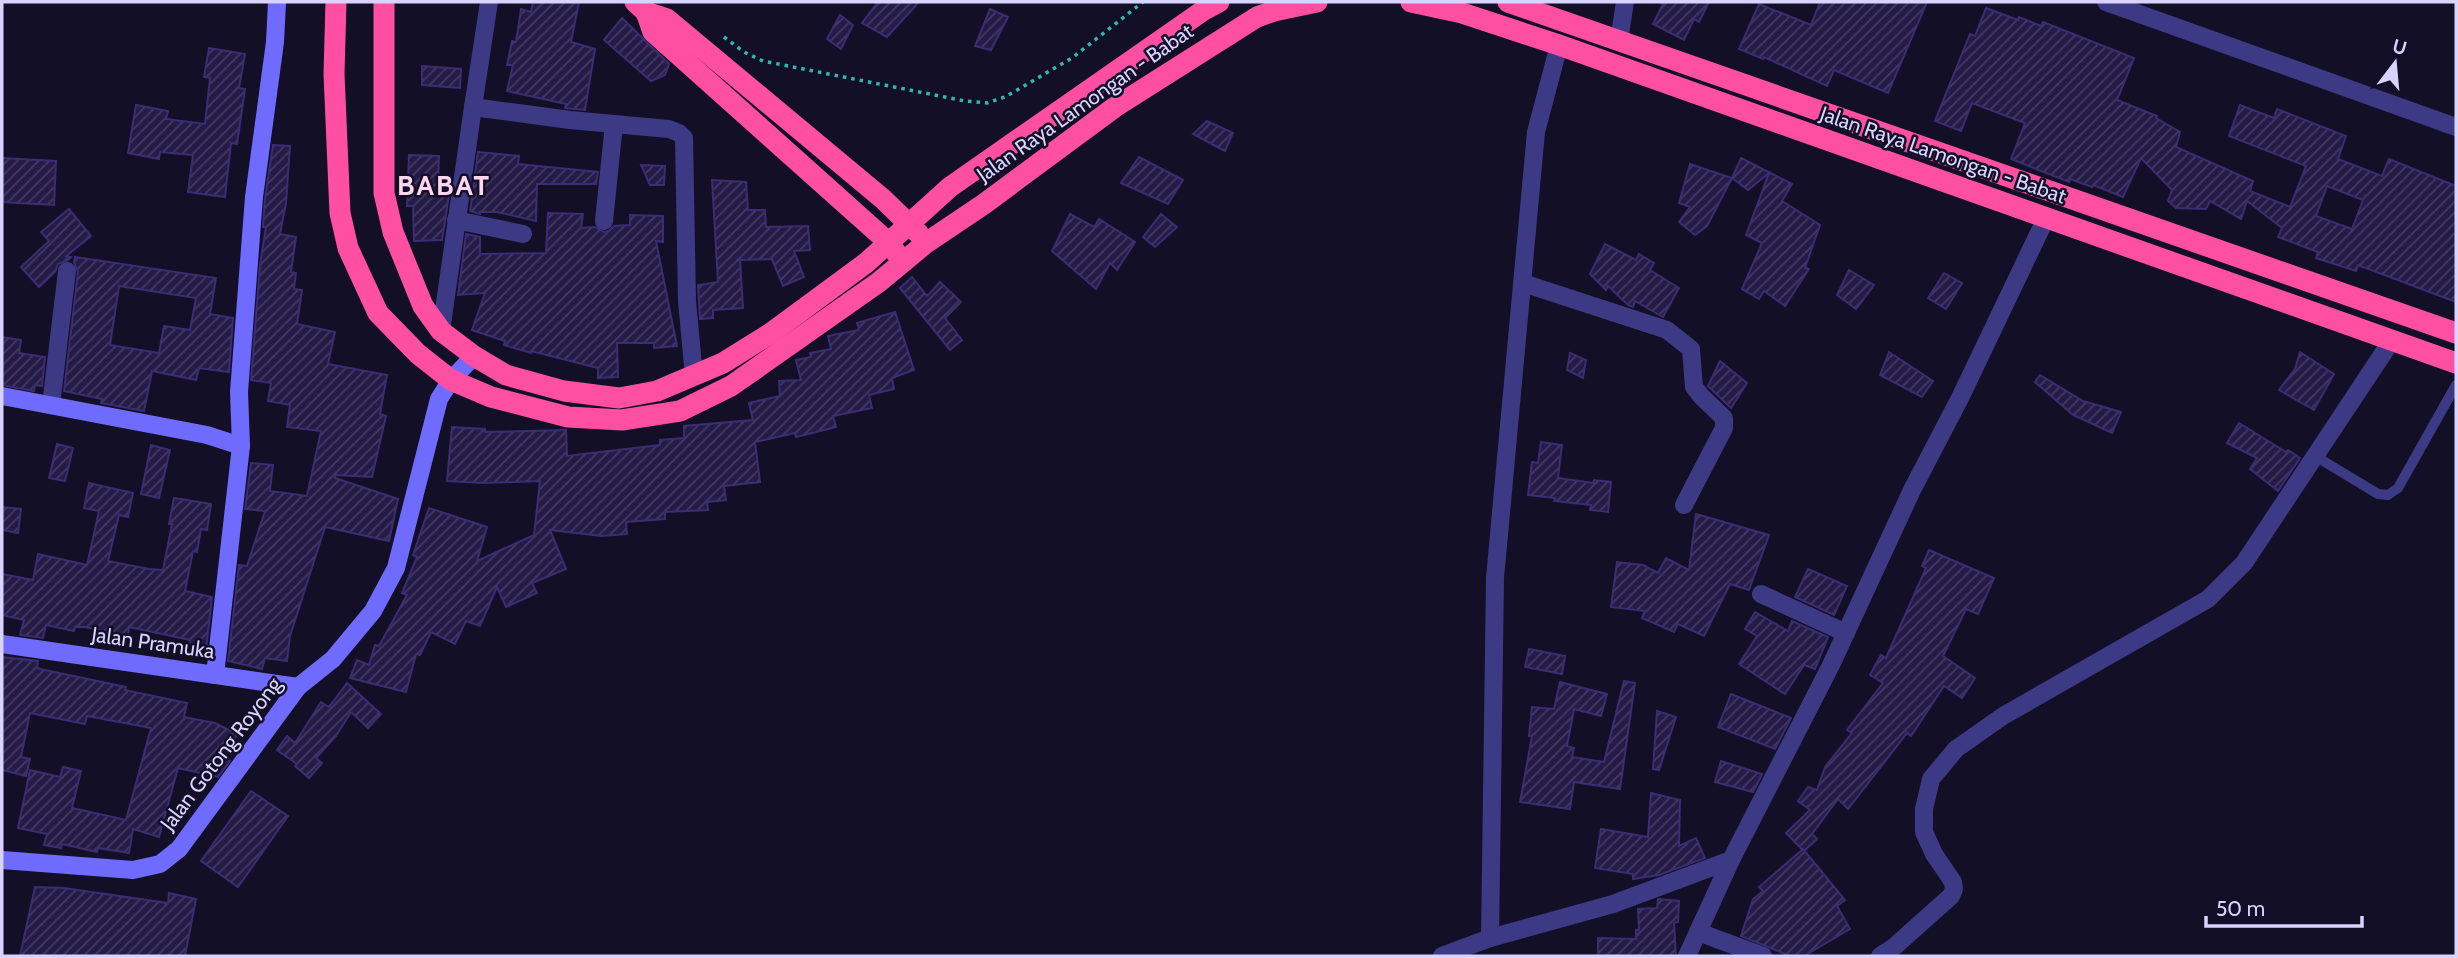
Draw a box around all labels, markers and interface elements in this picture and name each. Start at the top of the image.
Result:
street label: Jalan Raya Lamongan - Babat [971,18,1198,188]
north arrow [2360,28,2430,98]
text: U [2390,34,2409,60]
street label: Jalan Raya Lamongan - Babat [1816,100,2069,208]
district label: BABAT [397,168,491,202]
street label: Jalan Pramuka [89,621,216,664]
street label: Jalan Gotong Royong [154,672,287,836]
scale bar [2206,884,2362,928]
text: 50 m [2216,896,2265,921]

